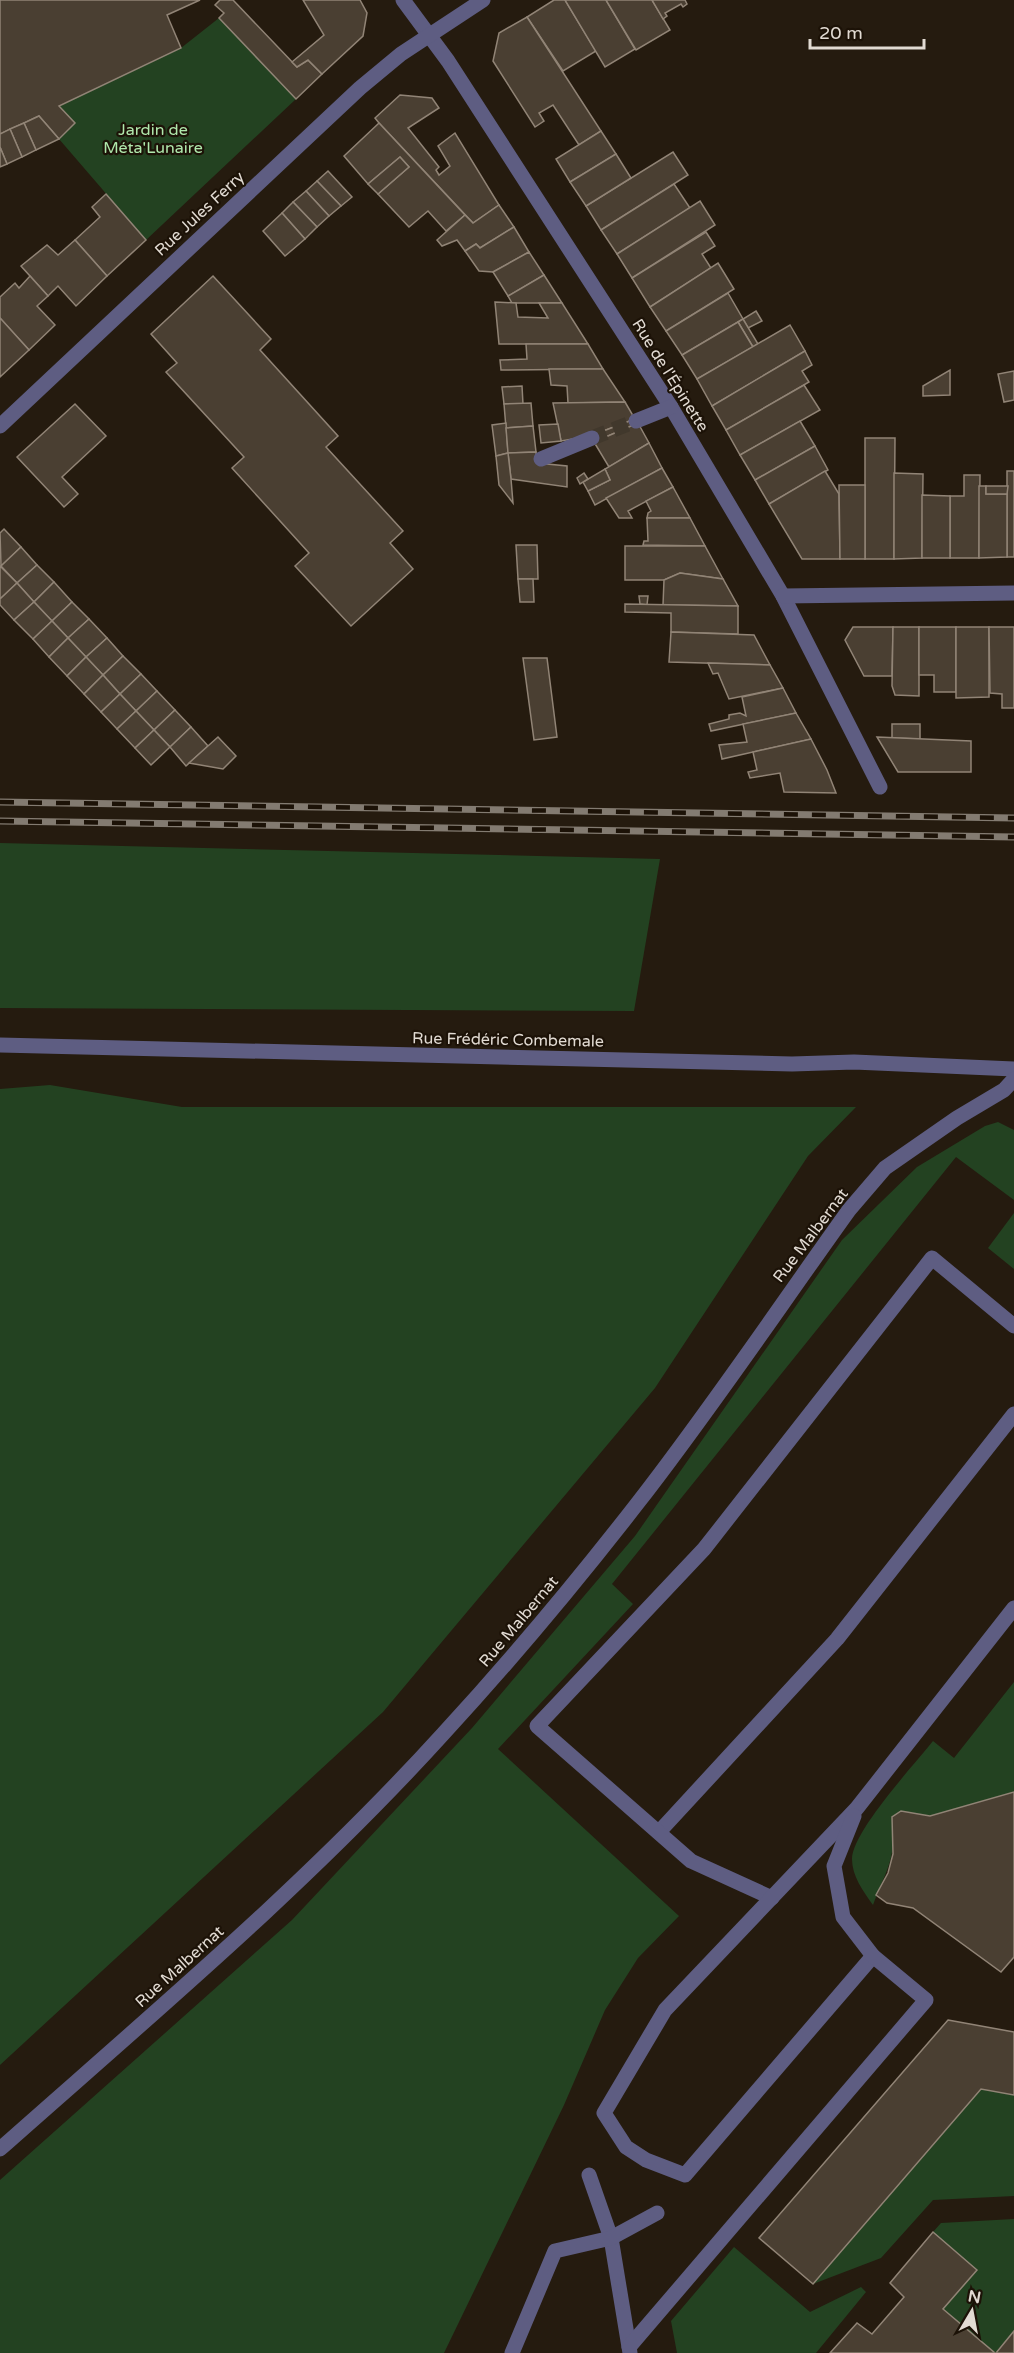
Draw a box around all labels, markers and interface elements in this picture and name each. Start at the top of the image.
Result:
scale bar [810,12,924,50]
text: 20 m [819,22,863,44]
park label: Jardin de Méta'Lunaire [103,120,203,158]
street label: Rue Jules Ferry [151,167,249,260]
street label: Rue de l'Épinette [627,315,713,436]
street label: Rue Frédéric Combemale [412,1028,604,1052]
street label: Rue Malbernat [769,1185,853,1287]
street label: Rue Malbernat [475,1572,563,1671]
street label: Rue Malbernat [131,1922,228,2012]
north arrow [942,2281,1002,2341]
text: N [966,2286,982,2308]

